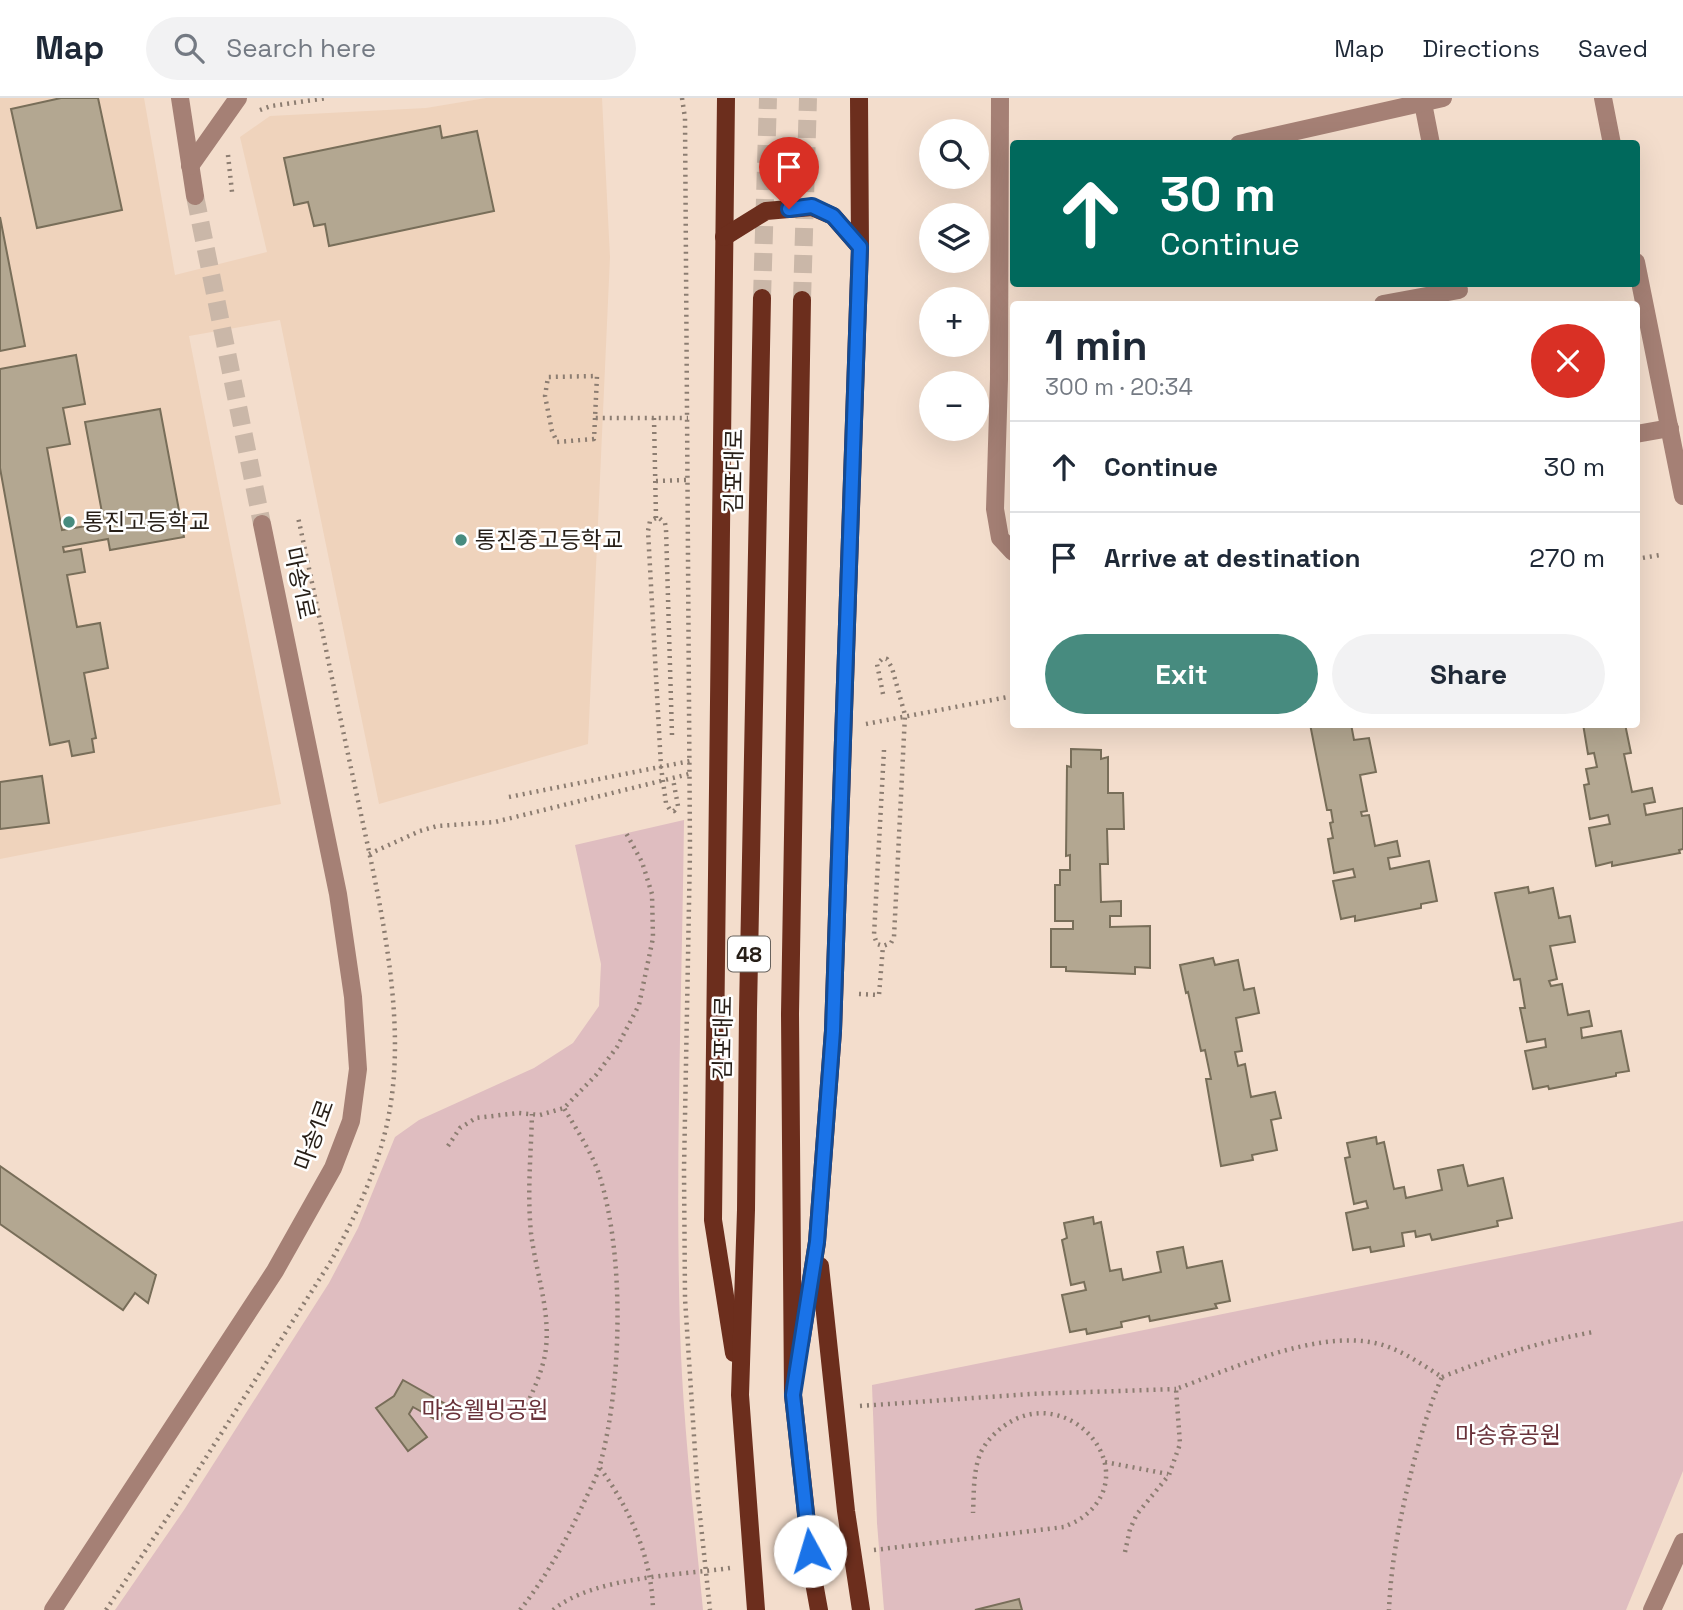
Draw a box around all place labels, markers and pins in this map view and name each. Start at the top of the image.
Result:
pin [759,137,819,209]
place label: 통진고등학교 [83,507,210,537]
marker: 통진고등학교 [61,514,77,530]
place label: 통진중고등학교 [475,525,623,555]
marker: 통진중고등학교 [453,532,469,548]

